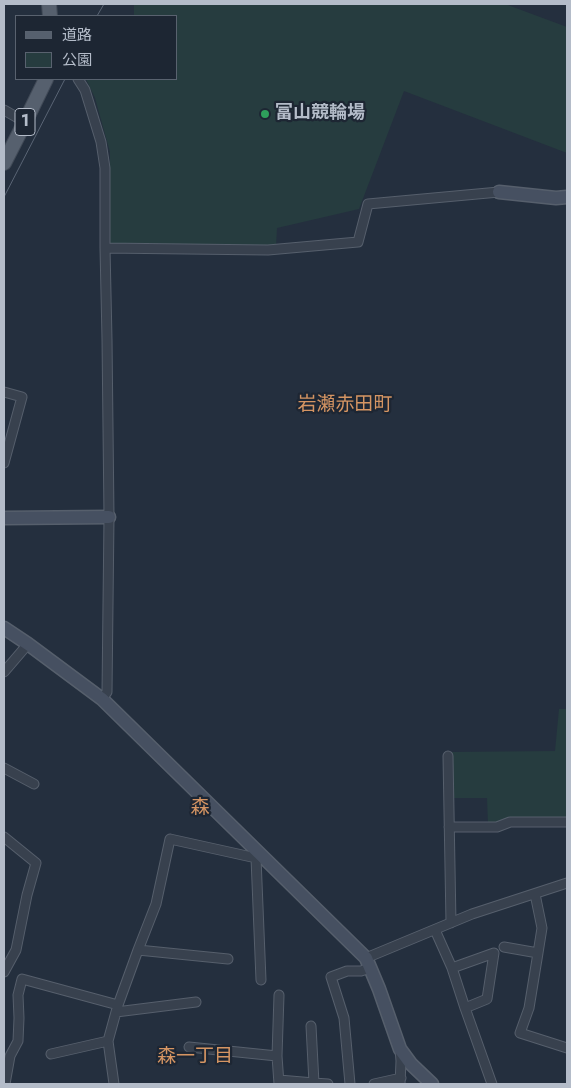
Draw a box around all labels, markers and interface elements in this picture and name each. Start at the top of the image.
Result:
legend [15,15,178,80]
text: 道路 [62,24,92,46]
text: 公園 [62,49,92,71]
place label: 富山競輪場 [275,103,365,125]
road number: 1 [15,108,35,136]
marker: 富山競輪場 [259,108,271,120]
district label: 岩瀬赤田町 [298,394,392,416]
district label: 森 [191,797,209,819]
district label: 森一丁目 [157,1046,233,1068]

